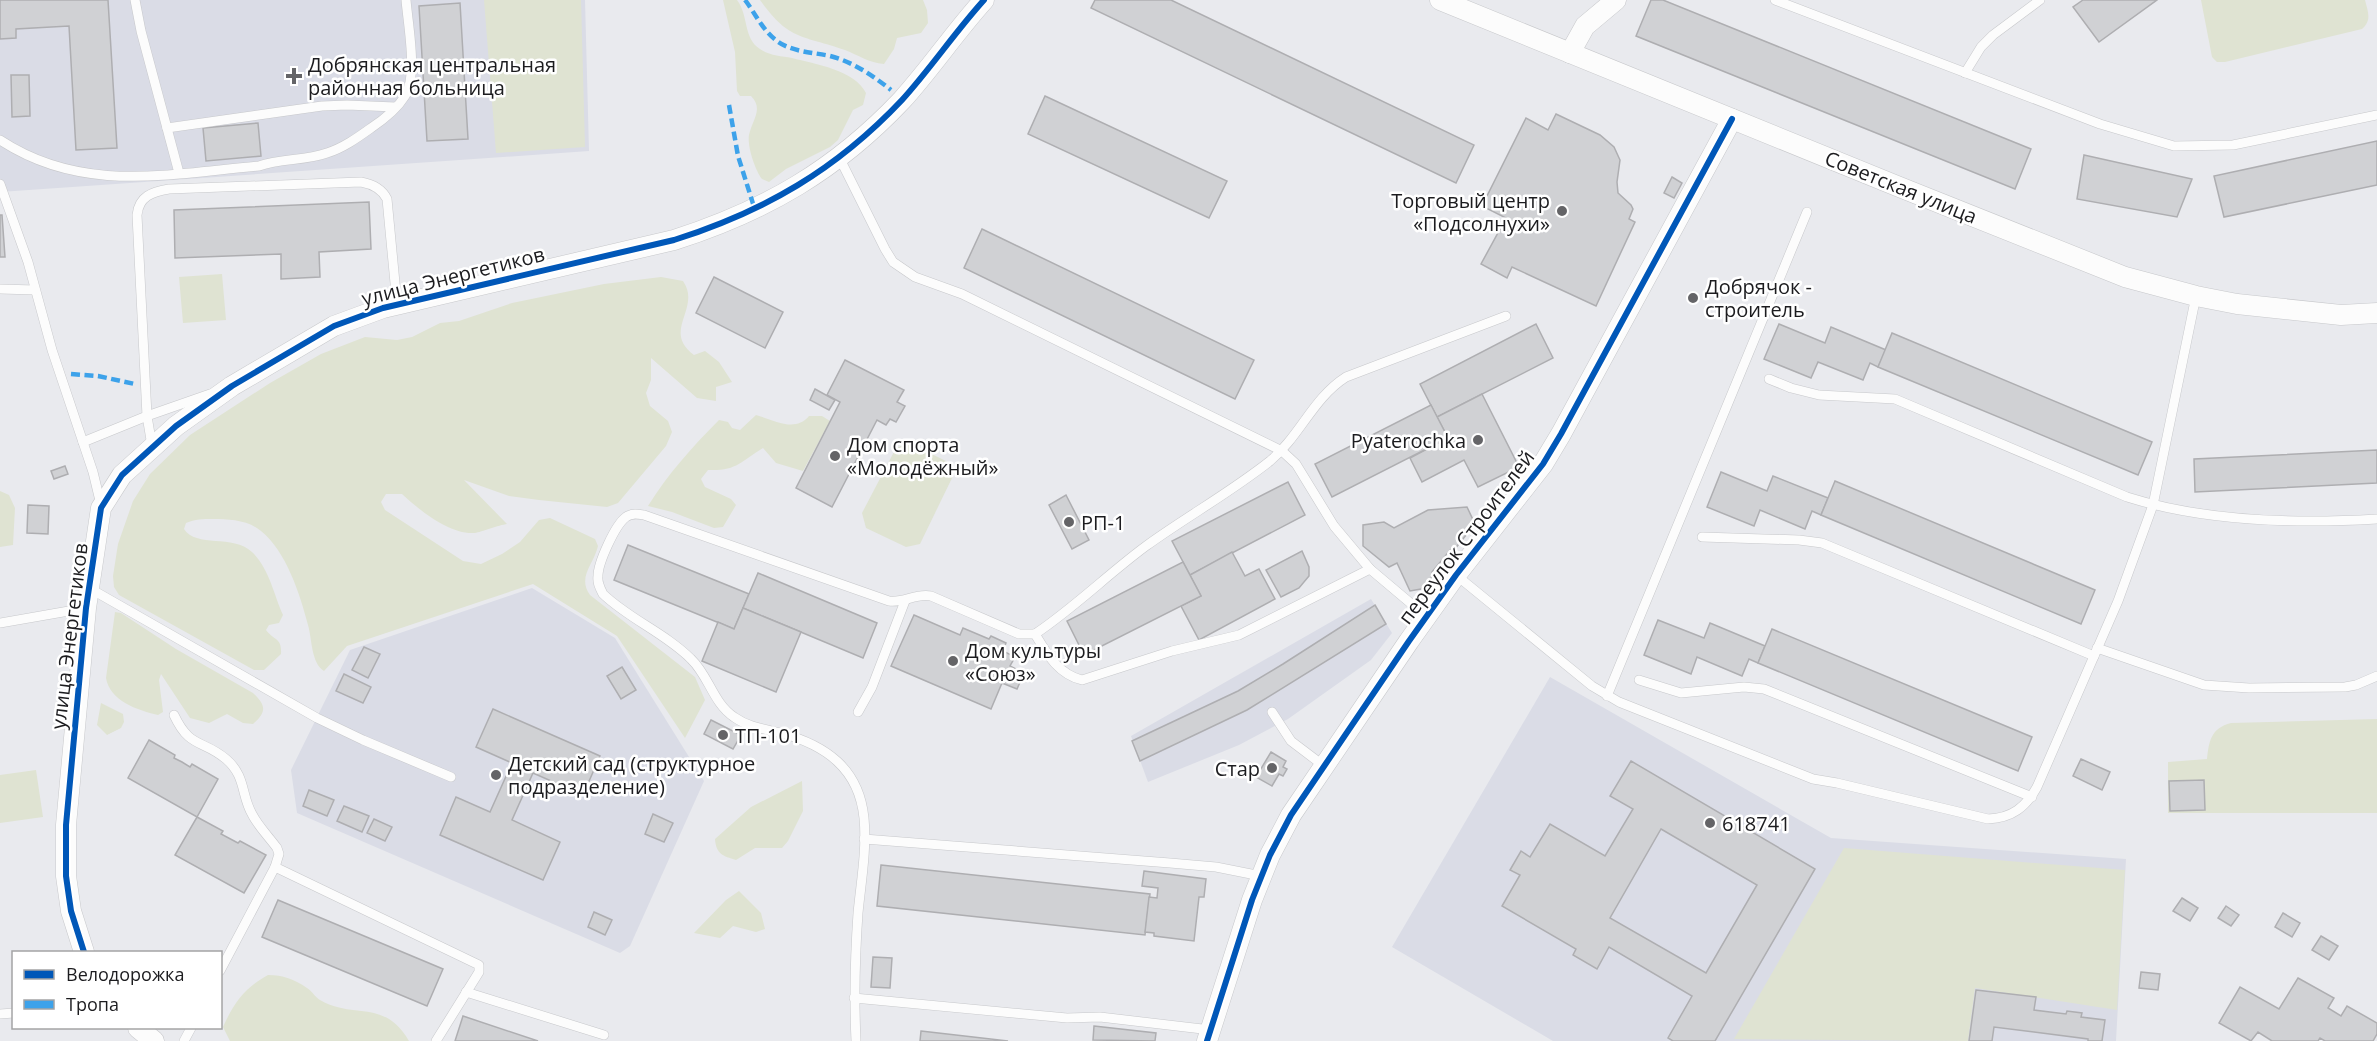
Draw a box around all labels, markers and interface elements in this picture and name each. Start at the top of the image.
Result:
place label: Добрянская центральная районная больница [308,51,556,101]
marker: Добрянская центральная районная больница [285,67,303,85]
street label: Советская улица [1821,144,1981,230]
place label: Торговый центр «Подсолнухи» [1391,187,1550,237]
marker: Торговый центр «Подсолнухи» [1555,204,1569,218]
street label: улица Энергетиков [359,240,547,312]
place label: Добрячок - строитель [1705,273,1812,323]
marker: Добрячок - строитель [1686,291,1700,305]
place label: Pyaterochka [1351,427,1466,454]
place label: Дом спорта «Молодёжный» [847,431,999,481]
marker: Pyaterochka [1471,433,1485,447]
street label: переулок Строителей [1392,445,1540,629]
marker: Дом спорта «Молодёжный» [828,449,842,463]
place label: РП-1 [1081,509,1125,536]
marker: РП-1 [1062,515,1076,529]
street label: улица Энергетиков [44,541,94,731]
place label: Дом культуры «Союз» [965,637,1101,687]
marker: Дом культуры «Союз» [946,654,960,668]
place label: ТП-101 [735,722,801,749]
marker: ТП-101 [716,728,730,742]
place label: Детский сад (структурное подразделение) [508,750,755,800]
place label: Стар [1215,755,1260,782]
marker: Стар [1265,761,1279,775]
marker: Детский сад (структурное подразделение) [489,768,503,782]
place label: 618741 [1722,810,1791,837]
marker: 618741 [1703,816,1717,830]
legend [12,951,222,1029]
text: Велодорожка [66,962,184,986]
text: Тропа [66,992,119,1016]

